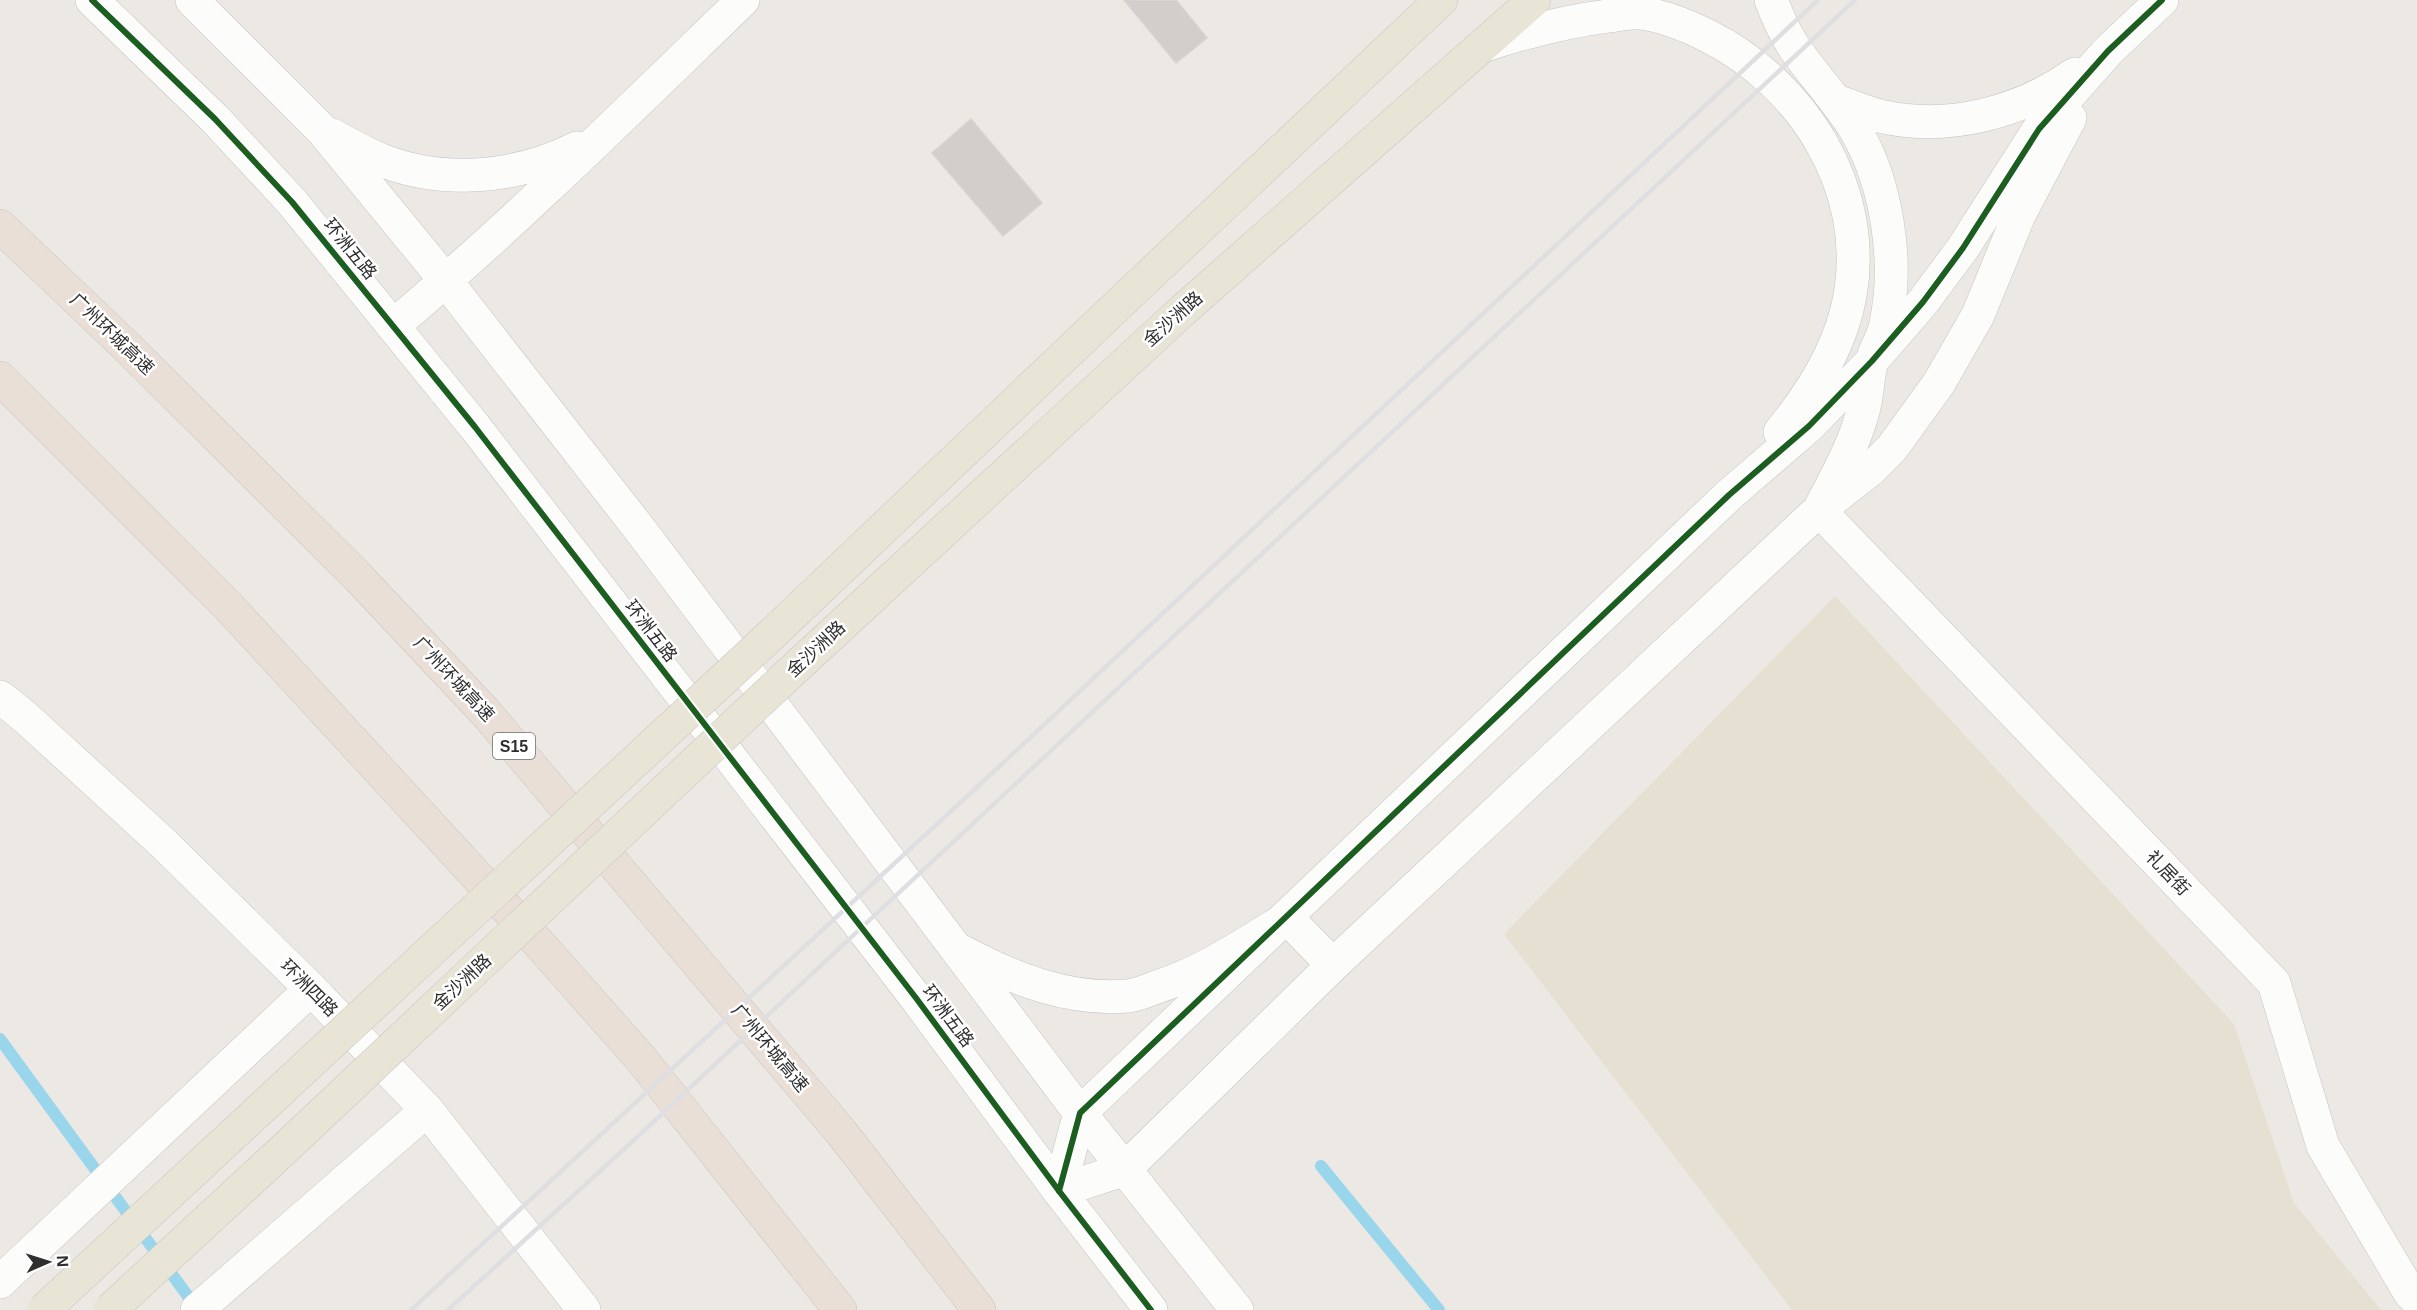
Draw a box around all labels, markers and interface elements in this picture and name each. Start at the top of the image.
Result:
street label: 环洲五路 [320,215,380,283]
street label: 金沙洲路 [1140,287,1206,351]
street label: 广州环城高速 [66,289,158,379]
street label: 环洲五路 [621,596,681,666]
street label: 金沙洲路 [783,617,849,681]
street label: 广州环城高速 [410,633,498,725]
road number: S15 [493,733,535,759]
street label: 礼居街 [2142,847,2194,899]
street label: 金沙洲路 [429,950,495,1014]
street label: 环洲四路 [276,955,342,1021]
street label: 环洲五路 [918,981,978,1051]
street label: 广州环城高速 [728,1000,812,1096]
north arrow [18,1232,78,1292]
text: N [54,1255,71,1267]

